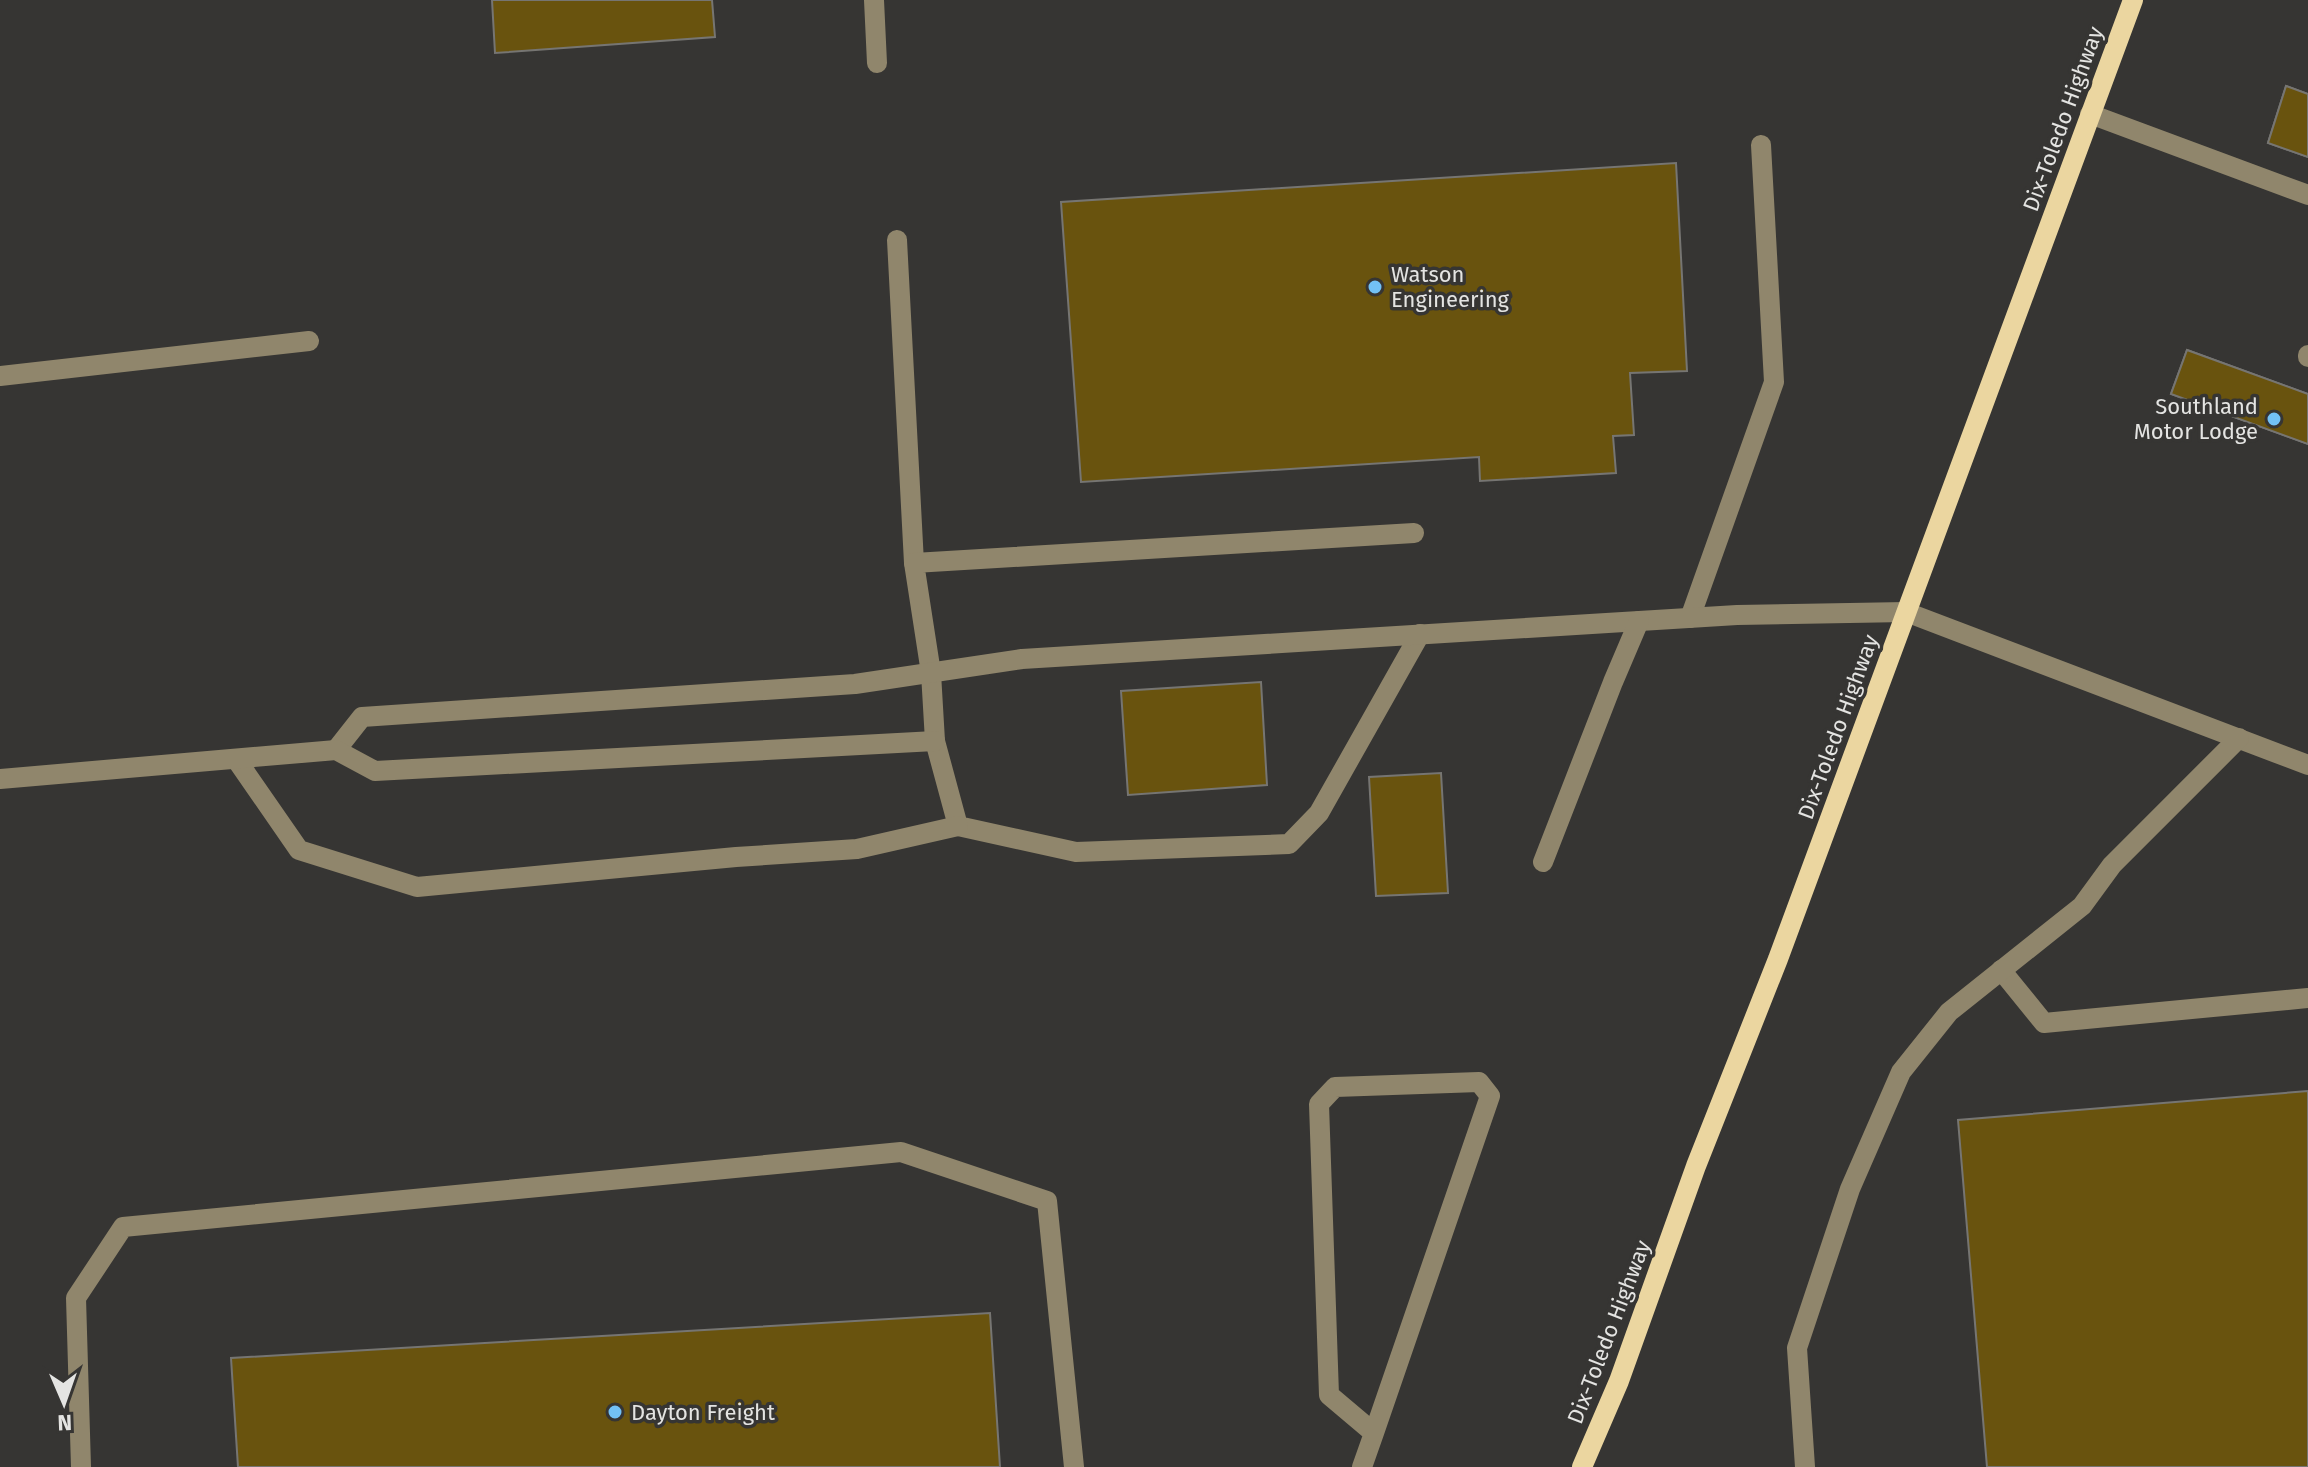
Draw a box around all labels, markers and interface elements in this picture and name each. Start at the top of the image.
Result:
street label: Dix-Toledo Highway [2017,23,2109,215]
place label: Watson Engineering [1391,261,1510,313]
marker: Watson Engineering [1366,278,1384,296]
place label: Southland Motor Lodge [2134,393,2258,445]
marker: Southland Motor Lodge [2265,410,2283,428]
street label: Dix-Toledo Highway [1792,631,1884,823]
street label: Dix-Toledo Highway [1562,1236,1657,1428]
north arrow [24,1363,104,1443]
place label: Dayton Freight [631,1399,775,1426]
marker: Dayton Freight [606,1403,624,1421]
text: N [57,1409,72,1436]

